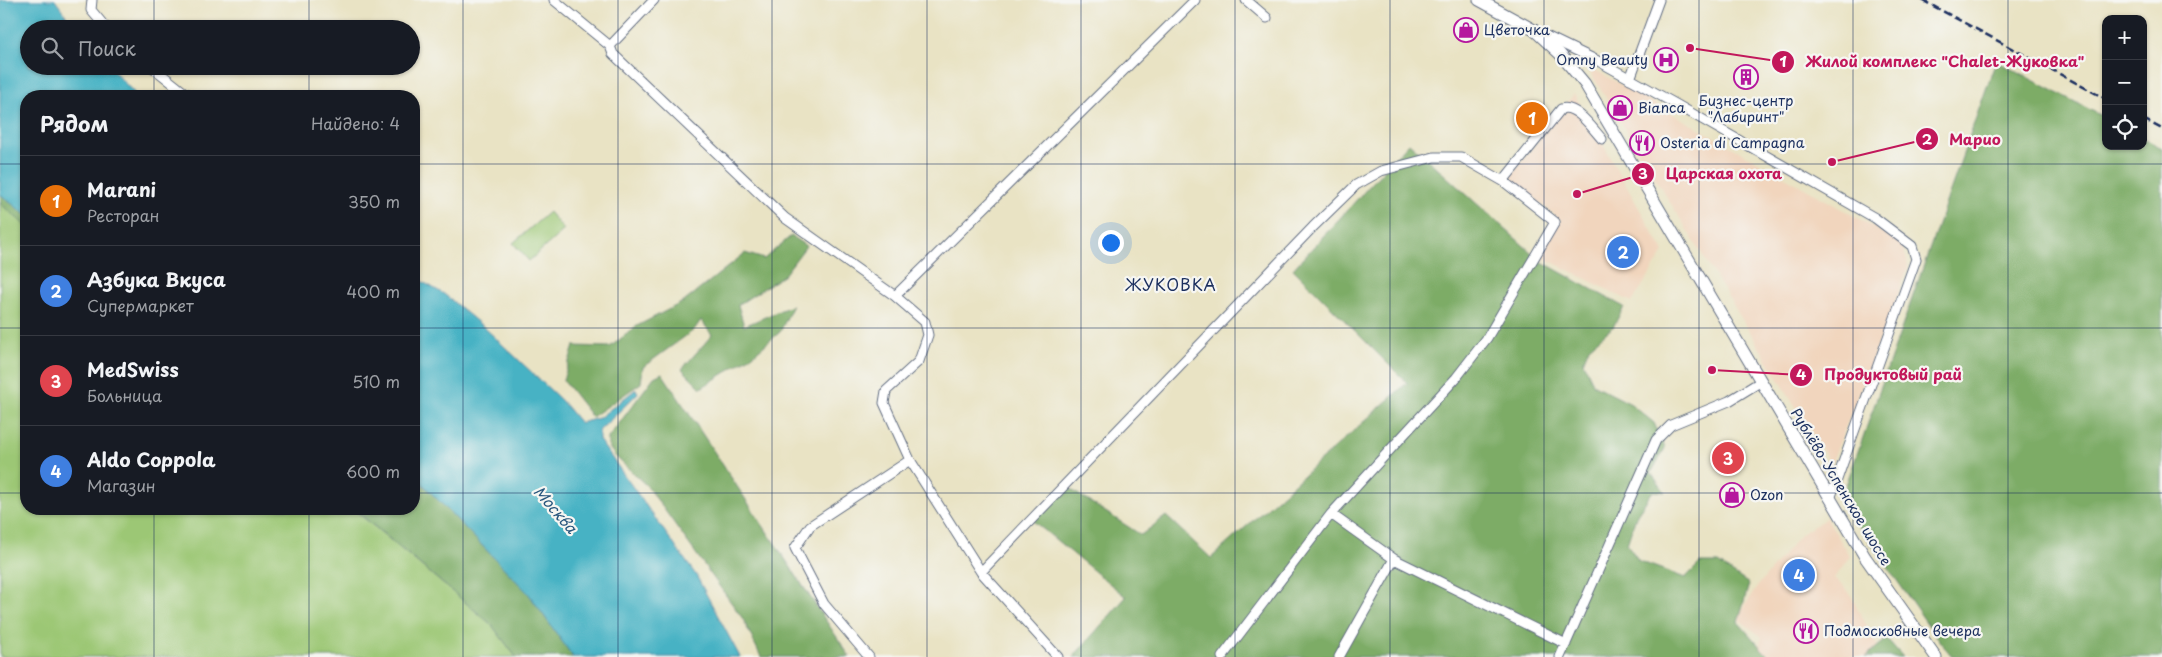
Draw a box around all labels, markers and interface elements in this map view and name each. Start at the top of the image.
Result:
map controls [2102,15,2147,150]
button: + [2102,15,2147,60]
shop icon: Цветочка [1453,17,1479,43]
place label: Цветочка [1484,19,1550,40]
search box [20,20,420,75]
icon: search [38,34,66,62]
text: Поиск [78,34,136,62]
hospital icon: Omny Beauty [1653,47,1679,73]
callout: Жилой комплекс "Chalet-Жуковка" [1770,47,2095,77]
place label: Omny Beauty [1556,49,1648,70]
text: 1 [1779,49,1787,72]
text: Жилой комплекс "Chalet-Жуковка" [1805,49,2084,72]
button: − [2102,60,2147,105]
building icon: Бизнес-центр "Лабиринт" [1733,64,1759,90]
place label: Бизнес-центр "Лабиринт" [1699,90,1793,127]
shop icon: Bianca [1607,95,1633,121]
place label: Bianca [1638,97,1685,118]
pin: 1 [1516,99,1548,137]
button: locate [2102,105,2147,150]
text: Рядом [40,107,108,139]
text: Найдено: 4 [311,111,400,135]
callout: Марио [1915,124,2011,154]
text: 2 [1922,127,1933,150]
text: Марио [1949,127,2001,150]
restaurant icon: Osteria di Campagna [1629,130,1655,156]
place label: Osteria di Campagna [1660,132,1805,153]
callout: Царская охота [1630,159,1792,189]
text: 3 [1638,161,1648,184]
text: Царская охота [1666,161,1783,184]
text: Marani [87,175,156,203]
text: 1 [52,189,60,213]
text: 350 m [348,189,400,213]
text: Ресторан [87,203,160,227]
your location [1098,230,1124,256]
pin: 2 [1607,233,1639,271]
text: Азбука Вкуса [87,265,226,293]
district label: ЖУКОВКА [1124,272,1217,296]
text: 2 [50,279,62,303]
text: 400 m [347,279,400,303]
text: Супермаркет [87,293,194,317]
text: MedSwiss [87,355,179,383]
callout: Продуктовый рай [1789,360,1972,390]
text: 4 [1796,362,1806,385]
text: Продуктовый рай [1824,362,1962,385]
text: 3 [51,369,61,393]
text: 510 m [352,369,400,393]
text: Больница [87,383,162,407]
street label: Рублёво-Успенское шоссе [1786,404,1897,569]
pin: 3 [1712,439,1744,477]
text: Aldo Coppola [87,445,216,473]
text: 4 [51,459,61,483]
text: 600 m [346,459,400,483]
text: Магазин [87,473,156,497]
water label: Москва [529,480,584,538]
shop icon: Ozon [1719,482,1745,508]
place label: Ozon [1750,484,1783,505]
pin: 4 [1783,556,1815,594]
restaurant icon: Подмосковные вечера [1793,618,1819,644]
place label: Подмосковные вечера [1824,620,1981,641]

